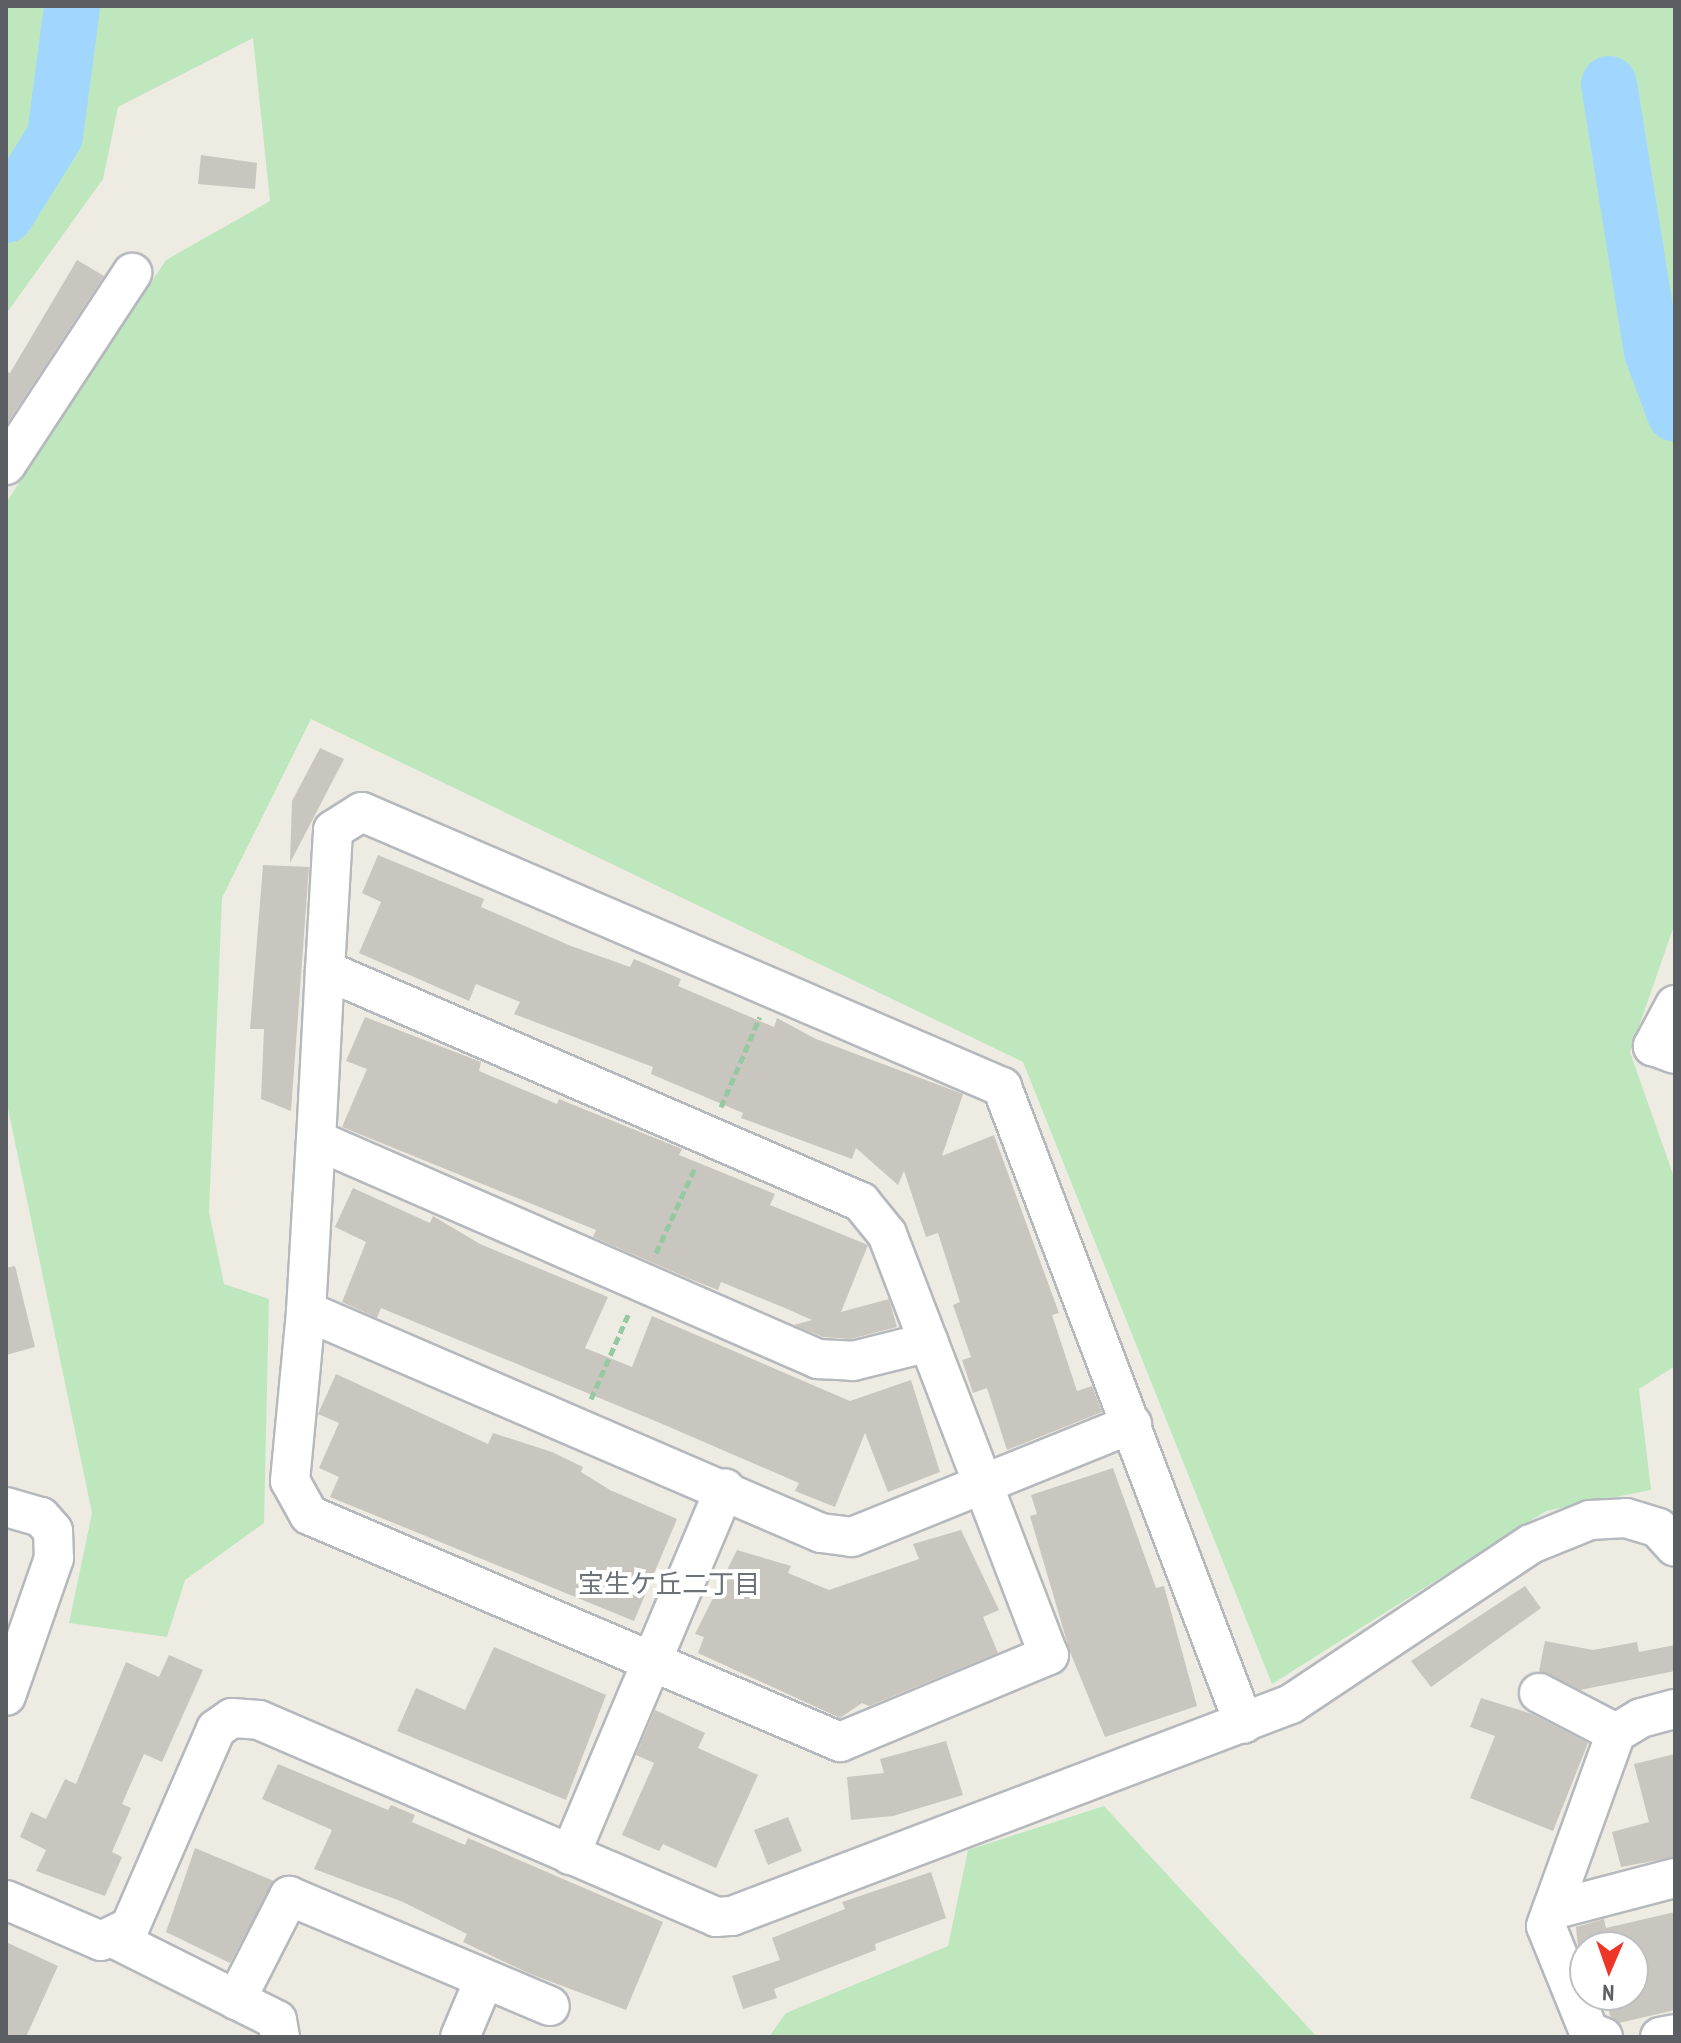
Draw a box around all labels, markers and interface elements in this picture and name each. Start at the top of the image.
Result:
district label: 宝生ケ丘二丁目 [578,1568,760,1600]
north arrow [1569,1931,1649,2011]
text: N [1602,1979,1615,2007]

